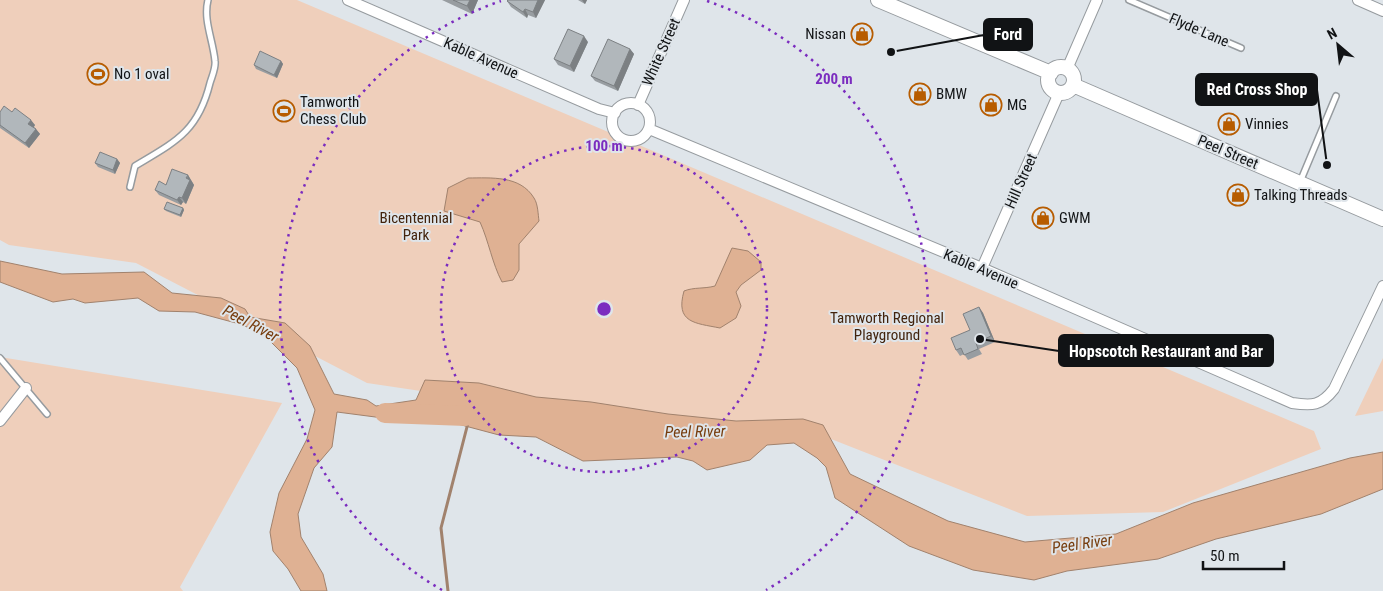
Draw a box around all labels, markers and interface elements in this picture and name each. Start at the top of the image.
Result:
street label: Flyde Lane [1166,9,1232,51]
street label: White Street [638,15,684,89]
callout: Ford [984,19,1032,50]
north arrow [1313,20,1363,70]
shop icon: Nissan [850,22,874,46]
text: N [1324,24,1339,43]
place label: Nissan [805,25,846,43]
text: Ford [994,25,1022,44]
street label: Kable Avenue [441,34,521,82]
sports icon: No 1 oval [86,62,110,86]
place label: No 1 oval [114,65,169,83]
text: 200 m [815,70,853,88]
callout: Red Cross Shop [1196,74,1317,105]
text: Red Cross Shop [1207,80,1307,99]
shop icon: BMW [908,82,932,106]
place label: BMW [936,85,968,103]
place label: Tamworth Chess Club [300,93,367,128]
shop icon: MG [979,93,1003,117]
place label: MG [1007,96,1027,114]
sports icon: Tamworth Chess Club [272,99,296,123]
shop icon: Vinnies [1217,112,1241,136]
place label: Vinnies [1245,115,1289,133]
street label: Peel Street [1195,131,1261,173]
text: 100 m [585,137,623,155]
street label: Hill Street [1001,151,1041,211]
shop icon: Talking Threads [1226,183,1250,207]
place label: Talking Threads [1254,186,1348,204]
shop icon: GWM [1031,206,1055,230]
park label: Bicentennial Park [380,209,452,244]
place label: GWM [1059,209,1091,227]
street label: Kable Avenue [941,245,1021,293]
centre of rings [595,300,613,318]
water label: Peel River [220,301,283,347]
park label: Tamworth Regional Playground [830,309,944,344]
callout: Hopscotch Restaurant and Bar [1059,335,1273,366]
text: Hopscotch Restaurant and Bar [1069,342,1263,361]
water label: Peel River [665,421,727,442]
water label: Peel River [1051,530,1115,557]
scale bar [1203,538,1284,570]
text: 50 m [1210,547,1240,565]

